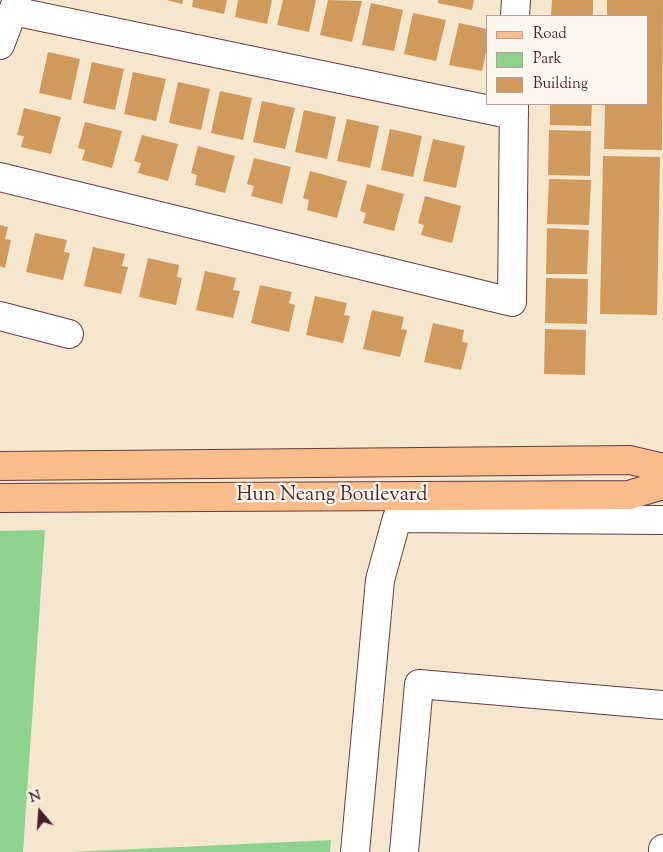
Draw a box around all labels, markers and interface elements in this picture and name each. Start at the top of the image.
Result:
legend [486,15,648,105]
text: Road [533,24,567,45]
text: Park [533,49,562,70]
text: Building [533,74,588,95]
street label: Hun Neang Boulevard [237,485,427,509]
text: N [27,786,44,809]
north arrow [15,787,65,837]

